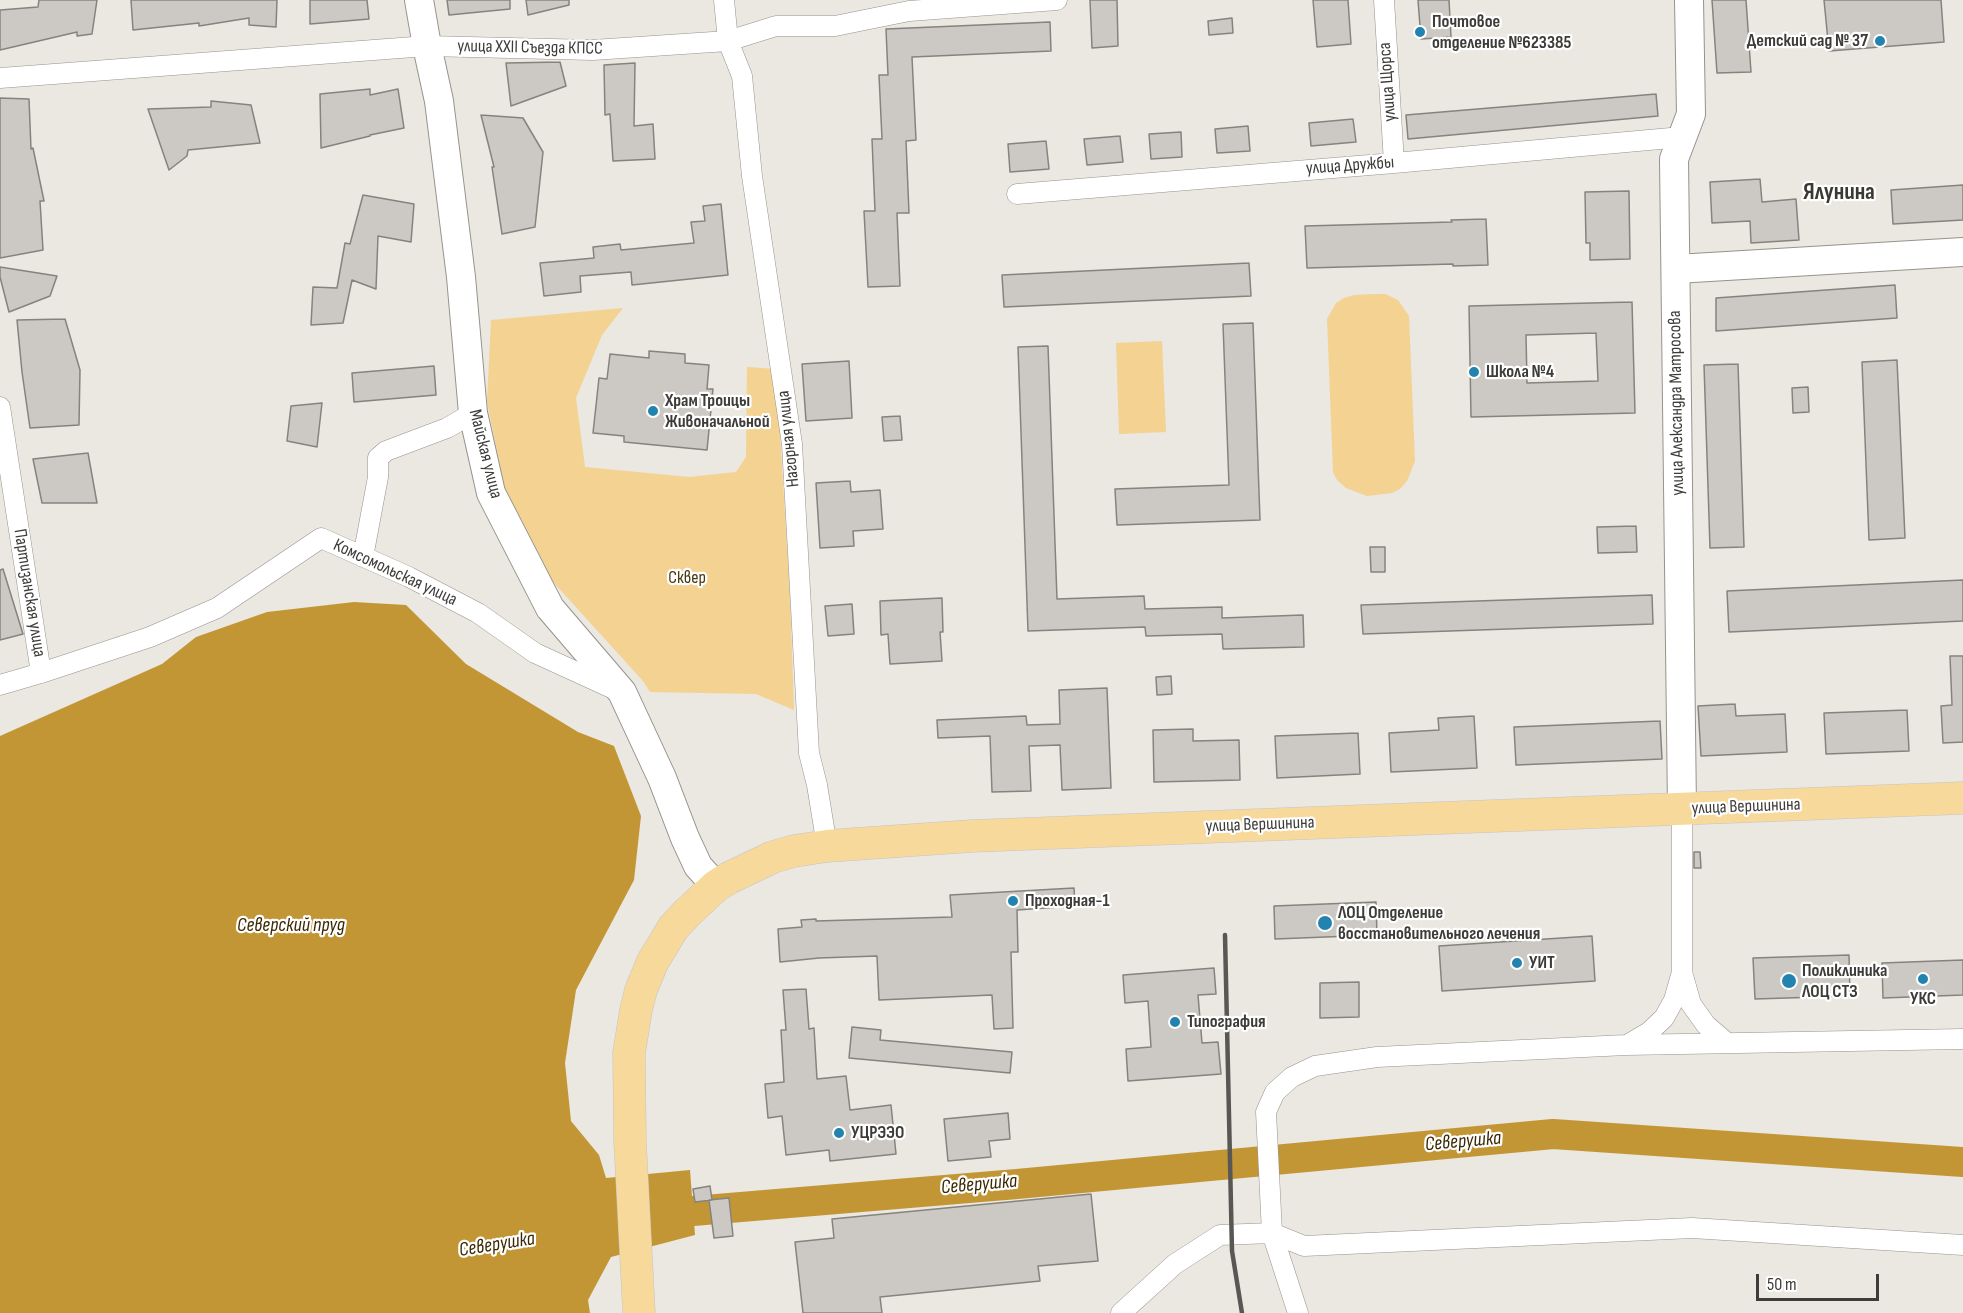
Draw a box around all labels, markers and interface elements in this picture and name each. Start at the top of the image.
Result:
place label: Почтовое отделение №623385 [1432,11,1571,54]
marker: Почтовое отделение №623385 [1413,25,1427,39]
place label: Детский сад № 37 [1747,30,1868,52]
marker: Детский сад № 37 [1873,34,1887,48]
street label: улица XXII Съезда КПСС [457,36,603,60]
street label: улица Щорса [1374,42,1402,122]
street label: улица Дружбы [1305,152,1395,180]
district label: Ялунина [1803,179,1875,207]
street label: улица Александра Матросова [1665,310,1689,496]
place label: Школа №4 [1486,361,1554,383]
marker: Школа №4 [1467,365,1481,379]
place label: Храм Троицы Живоначальной [665,390,770,432]
street label: Нагорная улица [773,390,805,488]
marker: Храм Троицы Живоначальной [646,404,660,418]
street label: Майская улица [464,407,506,501]
street label: Партизанская улица [8,527,50,659]
street label: Комсомольская улица [330,535,460,611]
park label: Сквер [668,567,706,589]
street label: улица Вершинина [1691,794,1801,820]
street label: улица Вершинина [1205,812,1315,838]
place label: Проходная-1 [1025,890,1110,912]
marker: Проходная-1 [1006,894,1020,908]
place label: ЛОЦ Отделение восстановительного лечения [1338,902,1540,944]
water label: Северский пруд [237,914,345,938]
marker: ЛОЦ Отделение восстановительного лечения [1316,914,1334,932]
place label: УИТ [1529,952,1555,974]
marker: УИТ [1510,956,1524,970]
place label: Поликлиника ЛОЦ СТЗ [1802,960,1887,1002]
marker: Поликлиника ЛОЦ СТЗ [1780,972,1798,990]
marker: УКС [1916,972,1930,986]
place label: УКС [1910,988,1936,1010]
place label: Типография [1187,1011,1266,1033]
marker: Типография [1168,1015,1182,1029]
place label: УЦРЭЭО [851,1122,904,1144]
marker: УЦРЭЭО [832,1126,846,1140]
water label: Северушка [1424,1127,1502,1157]
water label: Северушка [940,1170,1018,1200]
water label: Северушка [457,1227,537,1263]
scale bar [1759,1262,1882,1300]
text: 50 m [1767,1274,1797,1295]

